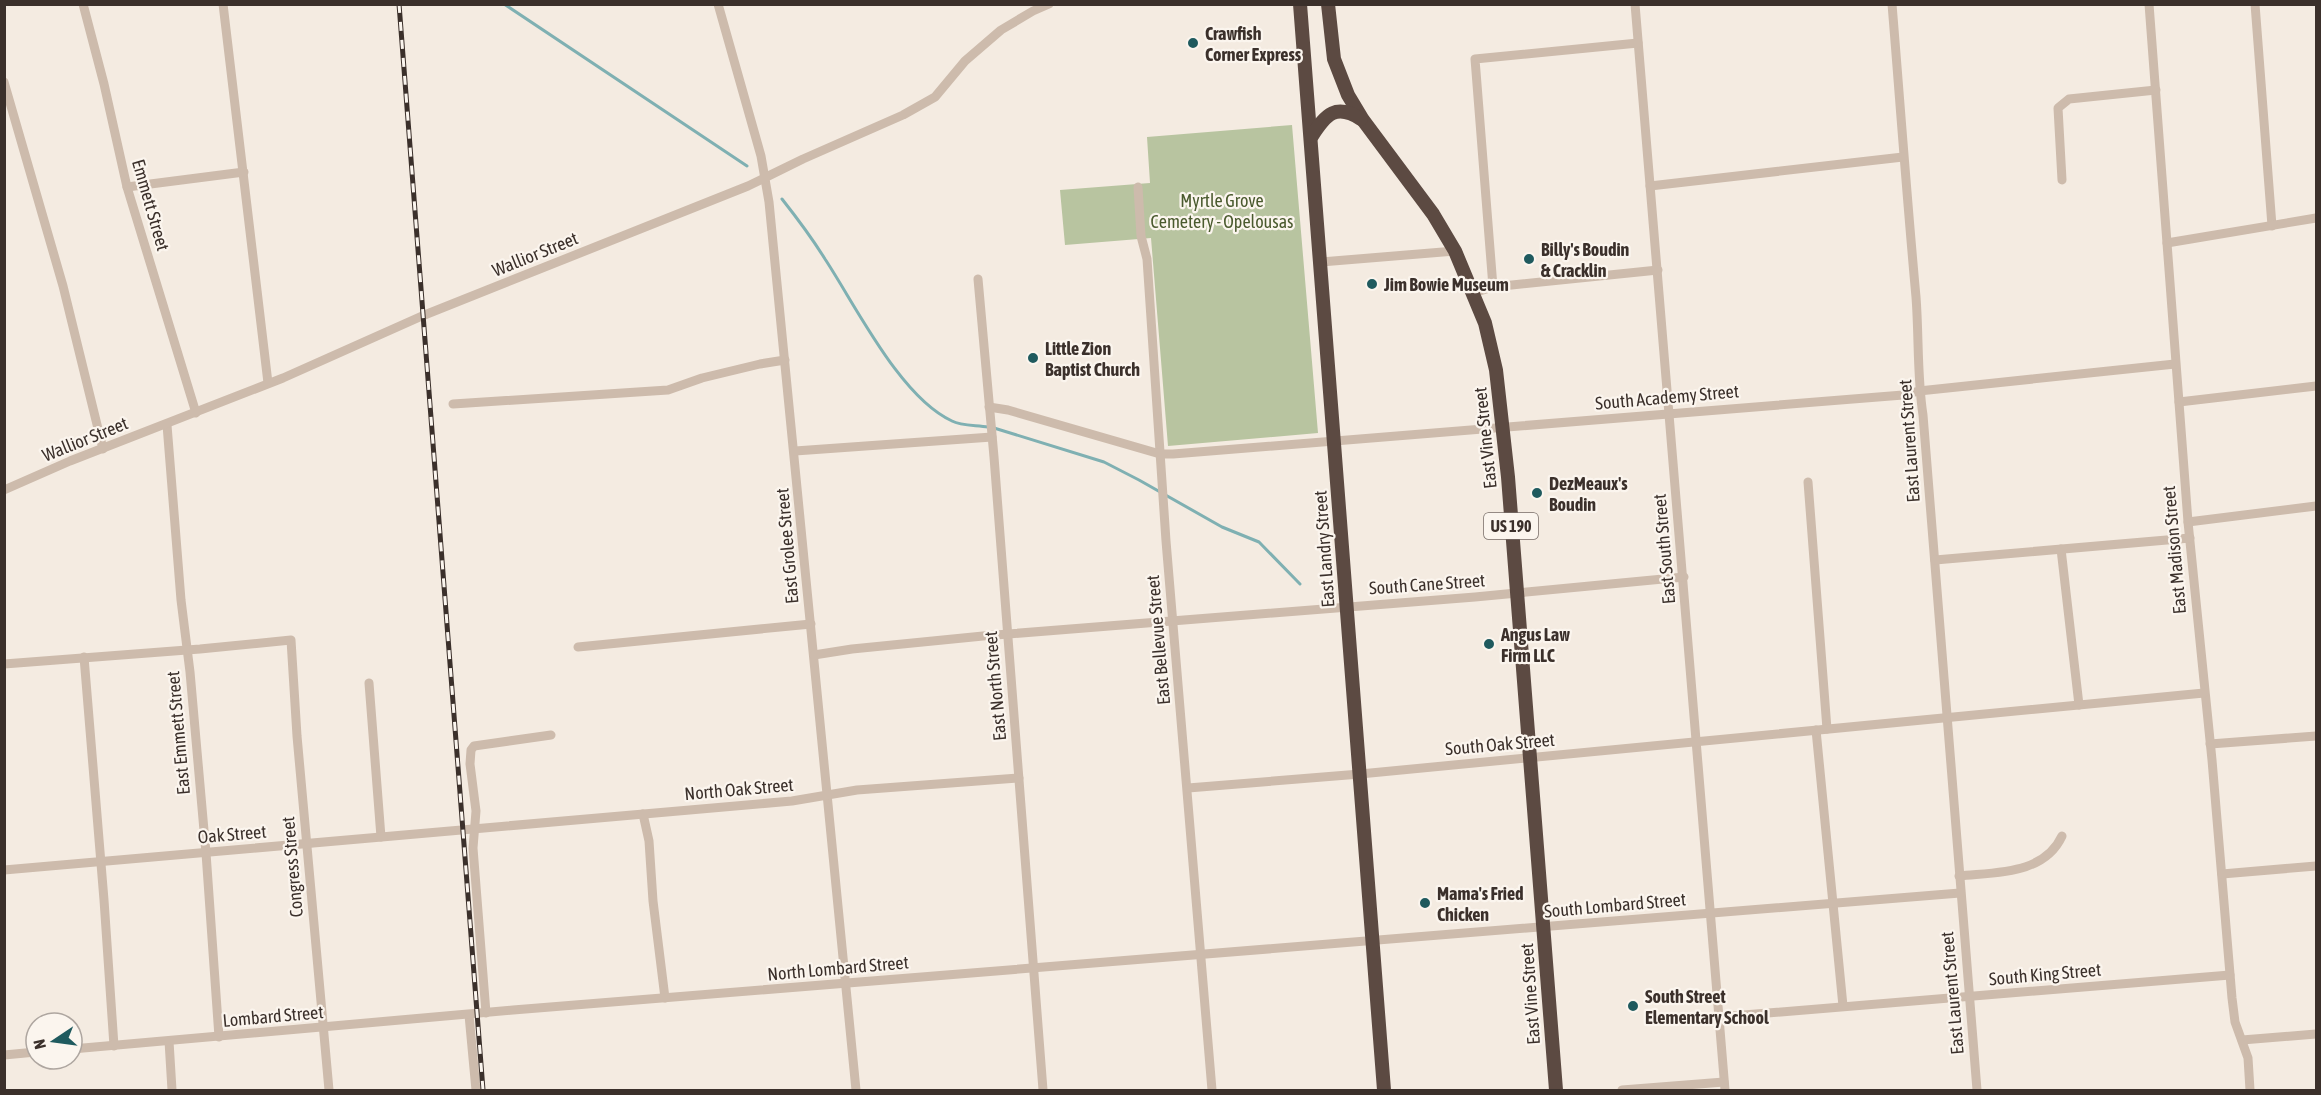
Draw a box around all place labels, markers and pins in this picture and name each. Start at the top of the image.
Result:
place label: Crawfish Corner Express [1205,23,1302,65]
marker: Crawfish Corner Express [1186,36,1200,50]
place label: Billy's Boudin & Cracklin [1541,239,1630,281]
marker: Billy's Boudin & Cracklin [1522,252,1536,266]
place label: Jim Bowie Museum [1383,274,1509,295]
marker: Jim Bowie Museum [1365,277,1379,291]
place label: Little Zion Baptist Church [1045,338,1140,380]
marker: Little Zion Baptist Church [1026,351,1040,365]
place label: DezMeaux's Boudin [1549,473,1628,515]
marker: DezMeaux's Boudin [1530,486,1544,500]
place label: Angus Law Firm LLC [1500,624,1570,666]
marker: Angus Law Firm LLC [1482,637,1496,651]
place label: Mama's Fried Chicken [1437,883,1524,925]
marker: Mama's Fried Chicken [1418,896,1432,910]
place label: South Street Elementary School [1645,986,1769,1028]
marker: South Street Elementary School [1626,999,1640,1013]

